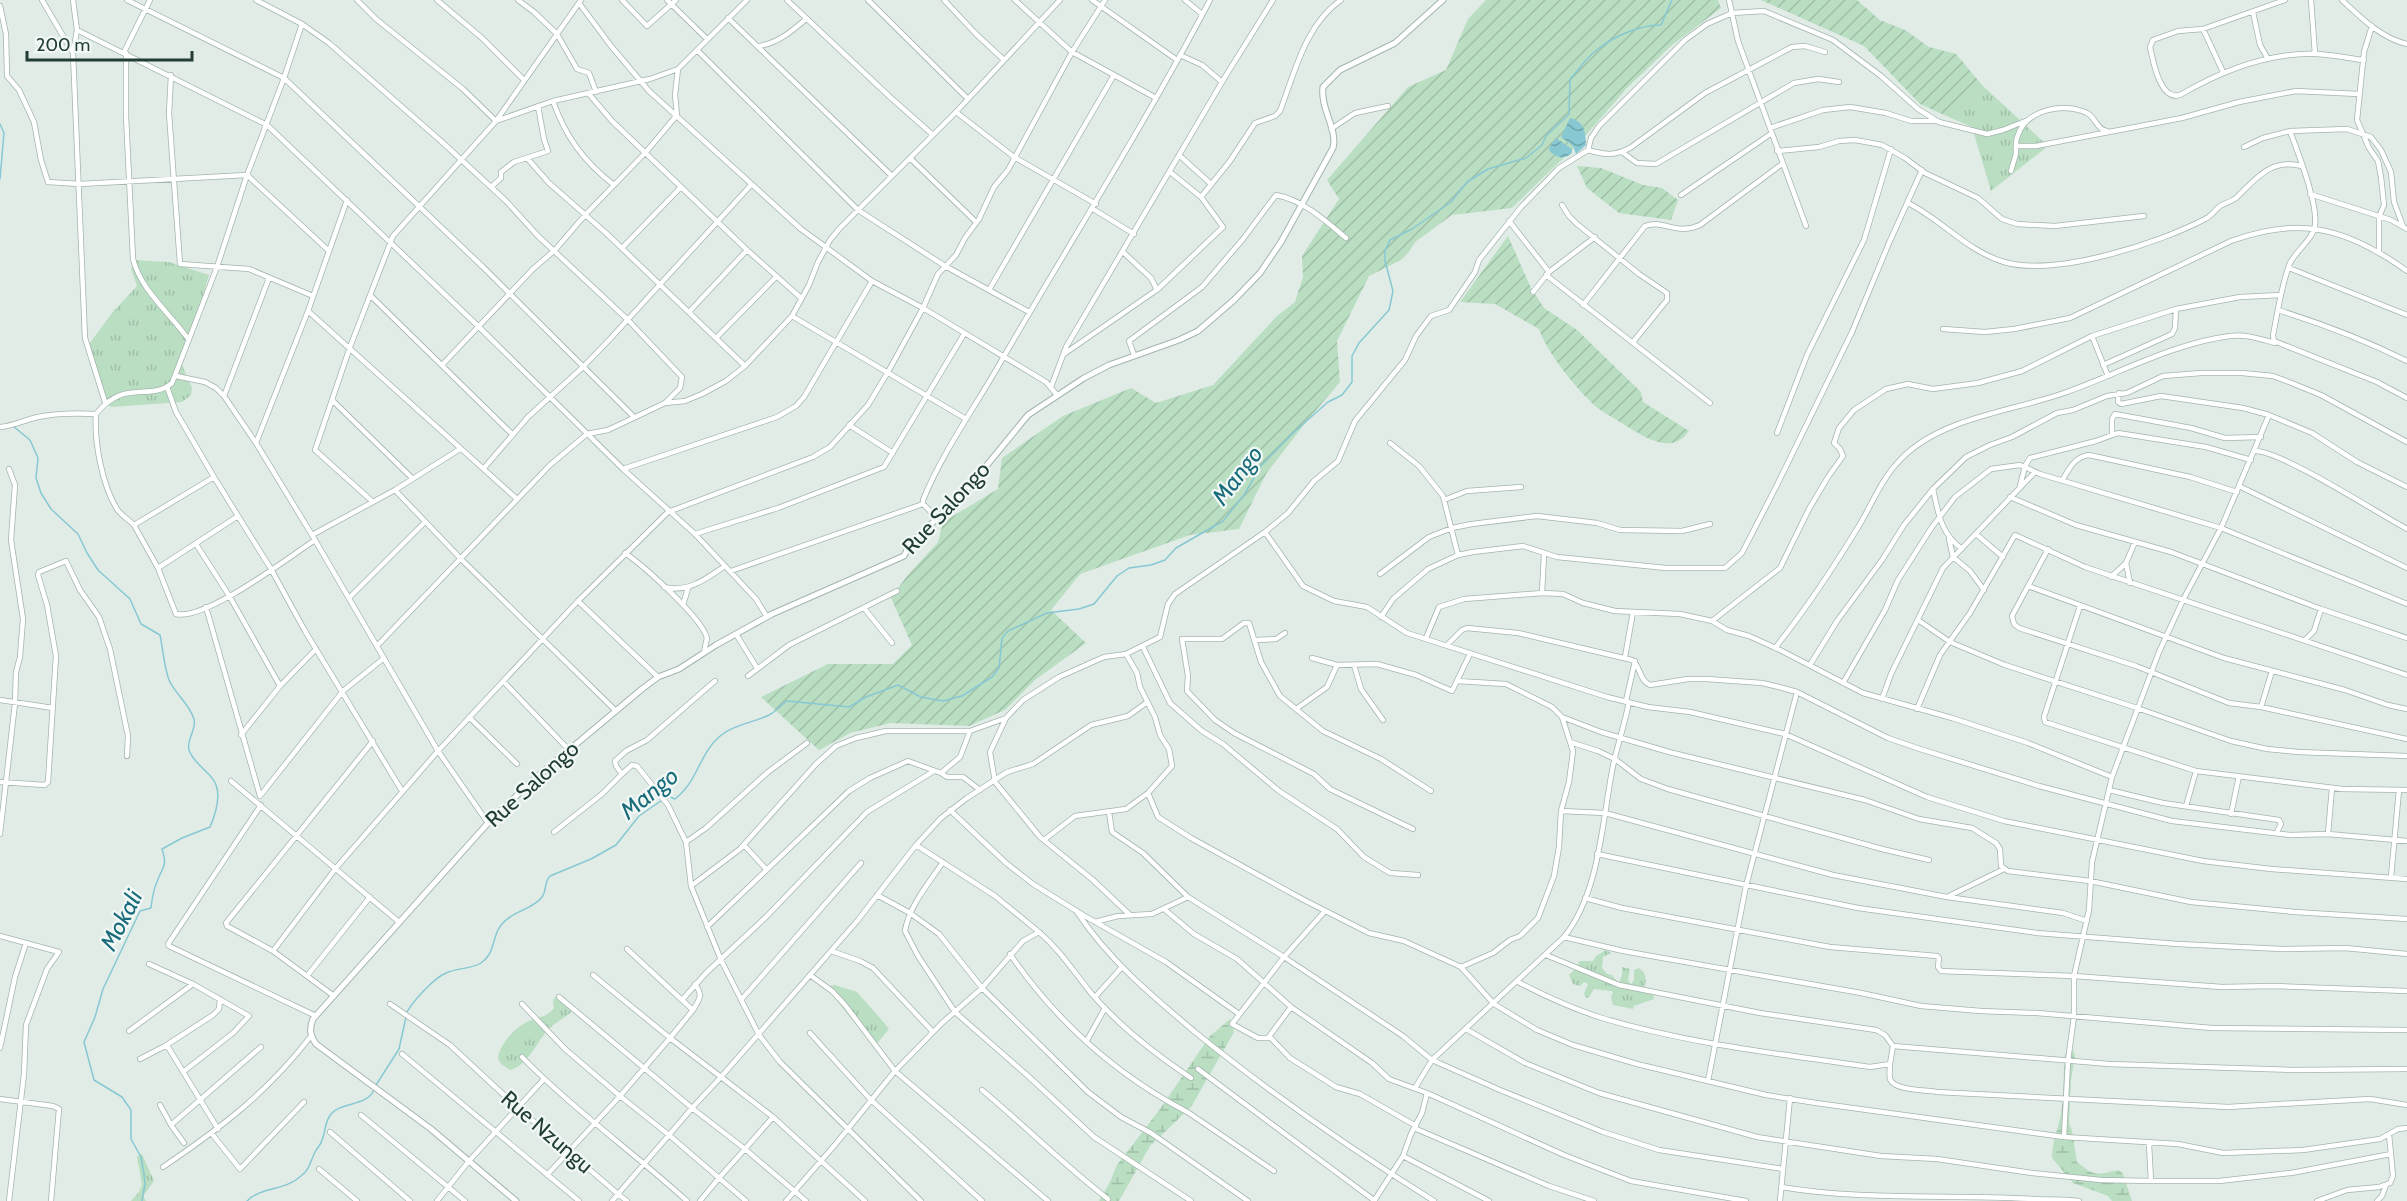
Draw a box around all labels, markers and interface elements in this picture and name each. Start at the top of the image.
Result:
scale bar [27,24,192,62]
text: 200 m [36,34,90,56]
water label: Mango [1205,440,1269,511]
street label: Rue Salongo [896,456,996,560]
street label: Rue Salongo [480,735,584,833]
water label: Mango [613,761,684,826]
water label: Mokali [93,884,149,956]
street label: Rue Nzungu [496,1085,598,1179]

